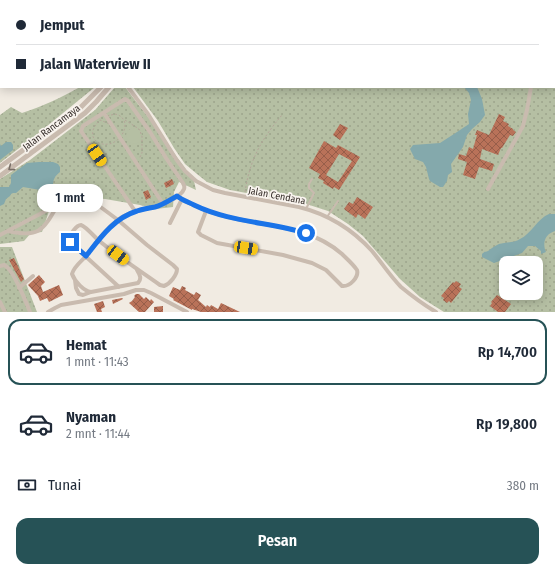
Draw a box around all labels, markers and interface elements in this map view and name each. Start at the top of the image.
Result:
text: Jemput [40,16,85,34]
text: Jalan Waterview II [40,55,151,73]
street label: Jalan Rancamaya [20,102,83,153]
car [85,142,109,168]
one-way arrow [9,163,16,170]
callout: 1 mnt [37,184,103,212]
street label: Jalan Cendana [247,185,307,207]
text: 1 mnt [55,190,85,205]
route start [297,224,315,242]
route end [61,233,79,251]
car [233,240,259,256]
car [105,243,131,267]
map controls [499,256,543,300]
button: layers [499,256,543,300]
icon: car [18,334,54,370]
text: Hemat [66,336,107,354]
text: Rp 14,700 [478,343,537,361]
text: 1 mnt · 11:43 [66,354,129,369]
icon: car [18,406,54,442]
text: Nyaman [66,408,116,426]
text: Rp 19,800 [476,415,537,433]
text: 2 mnt · 11:44 [66,426,130,441]
icon: cash [16,474,38,496]
text: Tunai [48,476,81,494]
text: 380 m [507,478,539,493]
button: Pesan [16,518,539,564]

